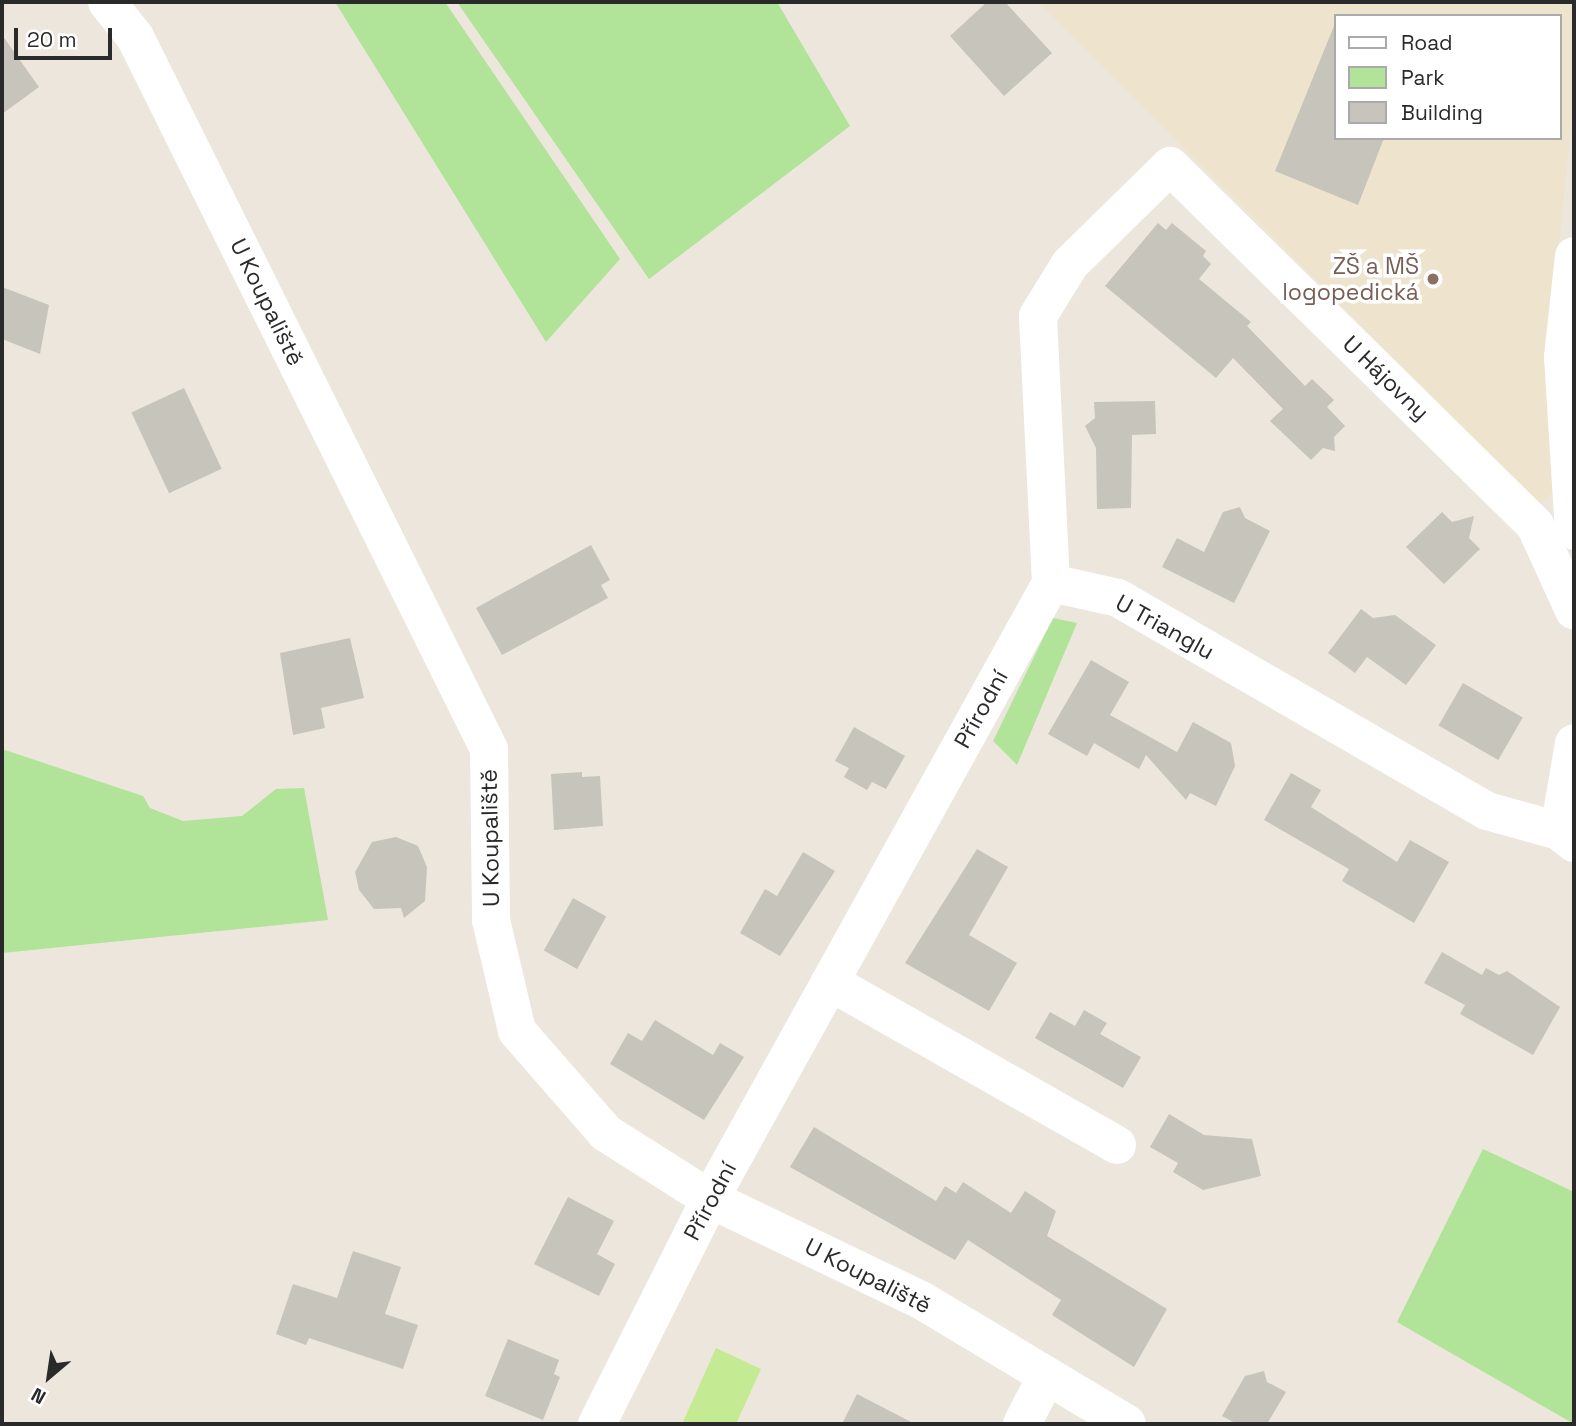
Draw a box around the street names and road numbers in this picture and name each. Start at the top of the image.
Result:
street label: U Koupaliště [224,234,310,370]
street label: U Hájovny [1337,330,1435,426]
street label: U Trianglu [1111,588,1219,666]
street label: Přírodní [948,665,1014,753]
street label: U Koupaliště [475,769,505,907]
street label: Přírodní [678,1157,742,1245]
street label: U Koupaliště [800,1232,936,1320]

